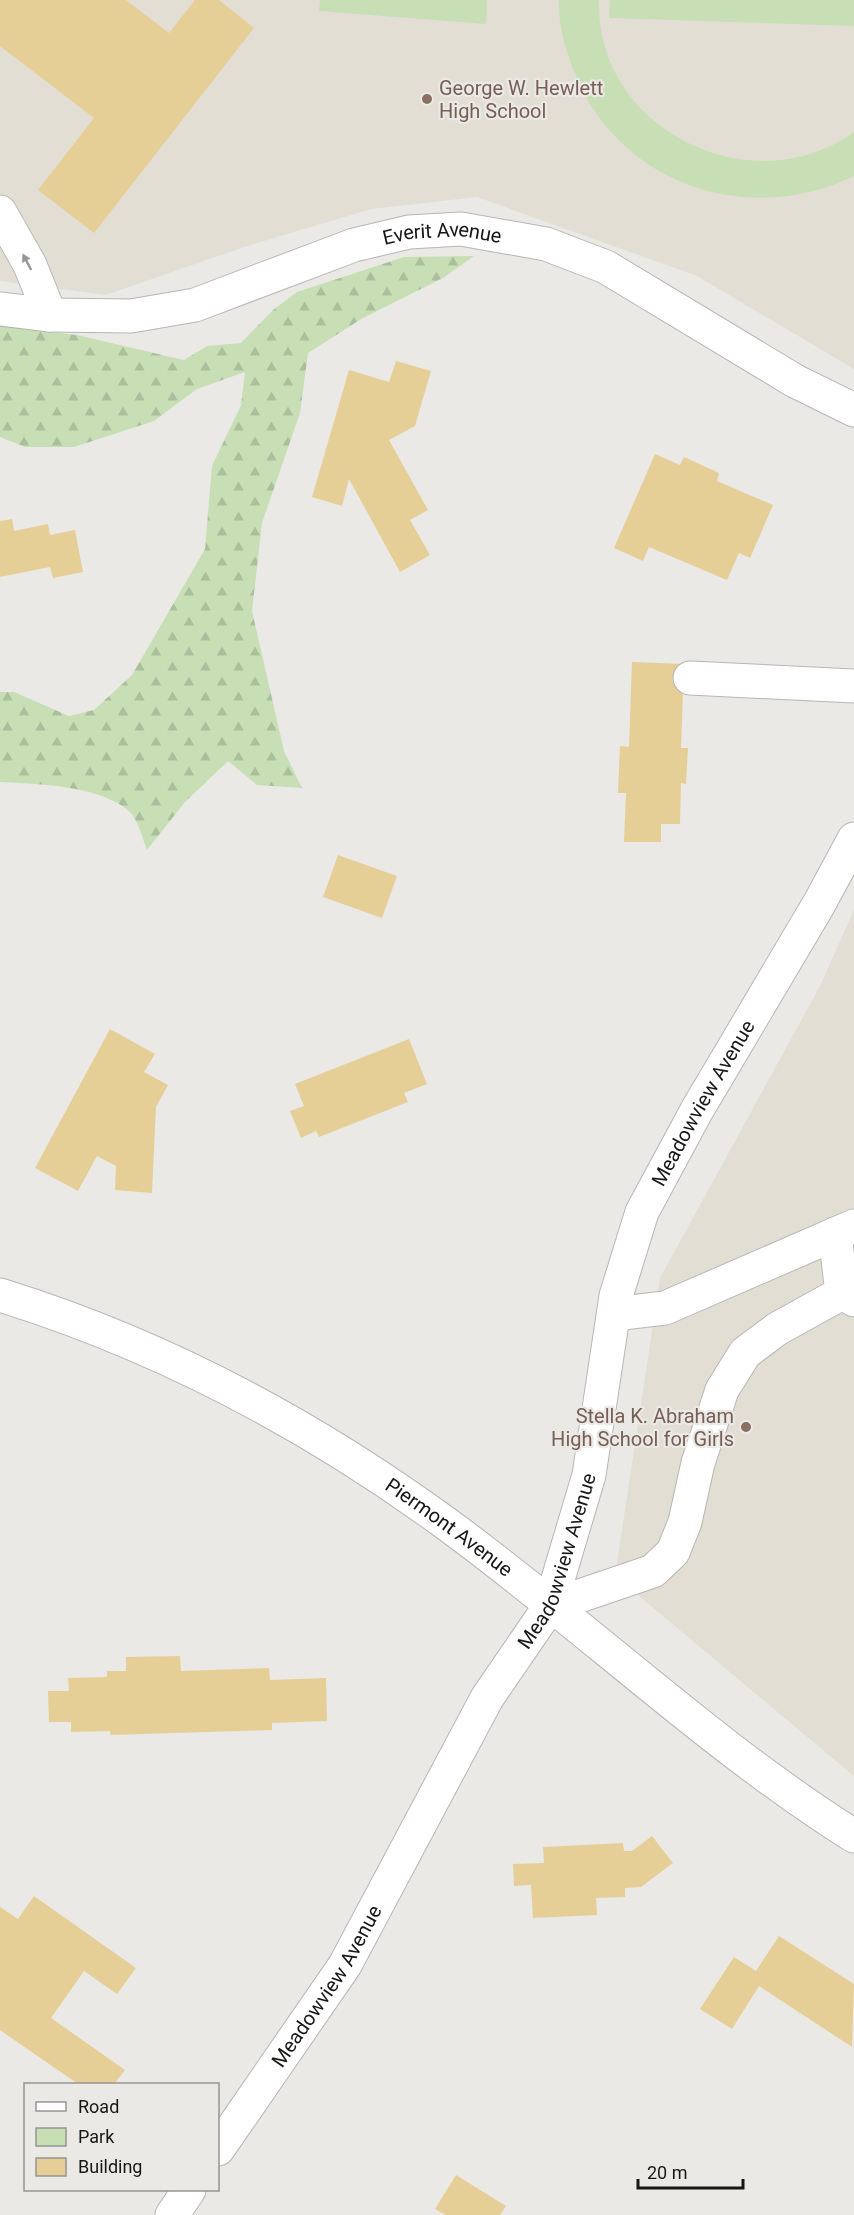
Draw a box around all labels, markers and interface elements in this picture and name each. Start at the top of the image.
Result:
place label: George W. Hewlett High School [439,76,603,123]
marker: George W. Hewlett High School [420,92,434,106]
street label: Everit Avenue [380,217,504,250]
one-way arrow [22,254,32,271]
street label: Meadowview Avenue [646,1016,760,1190]
place label: Stella K. Abraham High School for Girls [551,1404,734,1451]
marker: Stella K. Abraham High School for Girls [739,1420,753,1434]
street label: Meadowview Avenue [512,1470,601,1653]
street label: Piermont Avenue [381,1473,518,1582]
street label: Meadowview Avenue [266,1901,387,2072]
legend [24,2083,219,2191]
text: Road [78,2096,119,2117]
text: Park [78,2126,115,2147]
scale bar [638,2152,743,2190]
text: Building [78,2156,142,2177]
text: 20 m [647,2162,687,2183]

